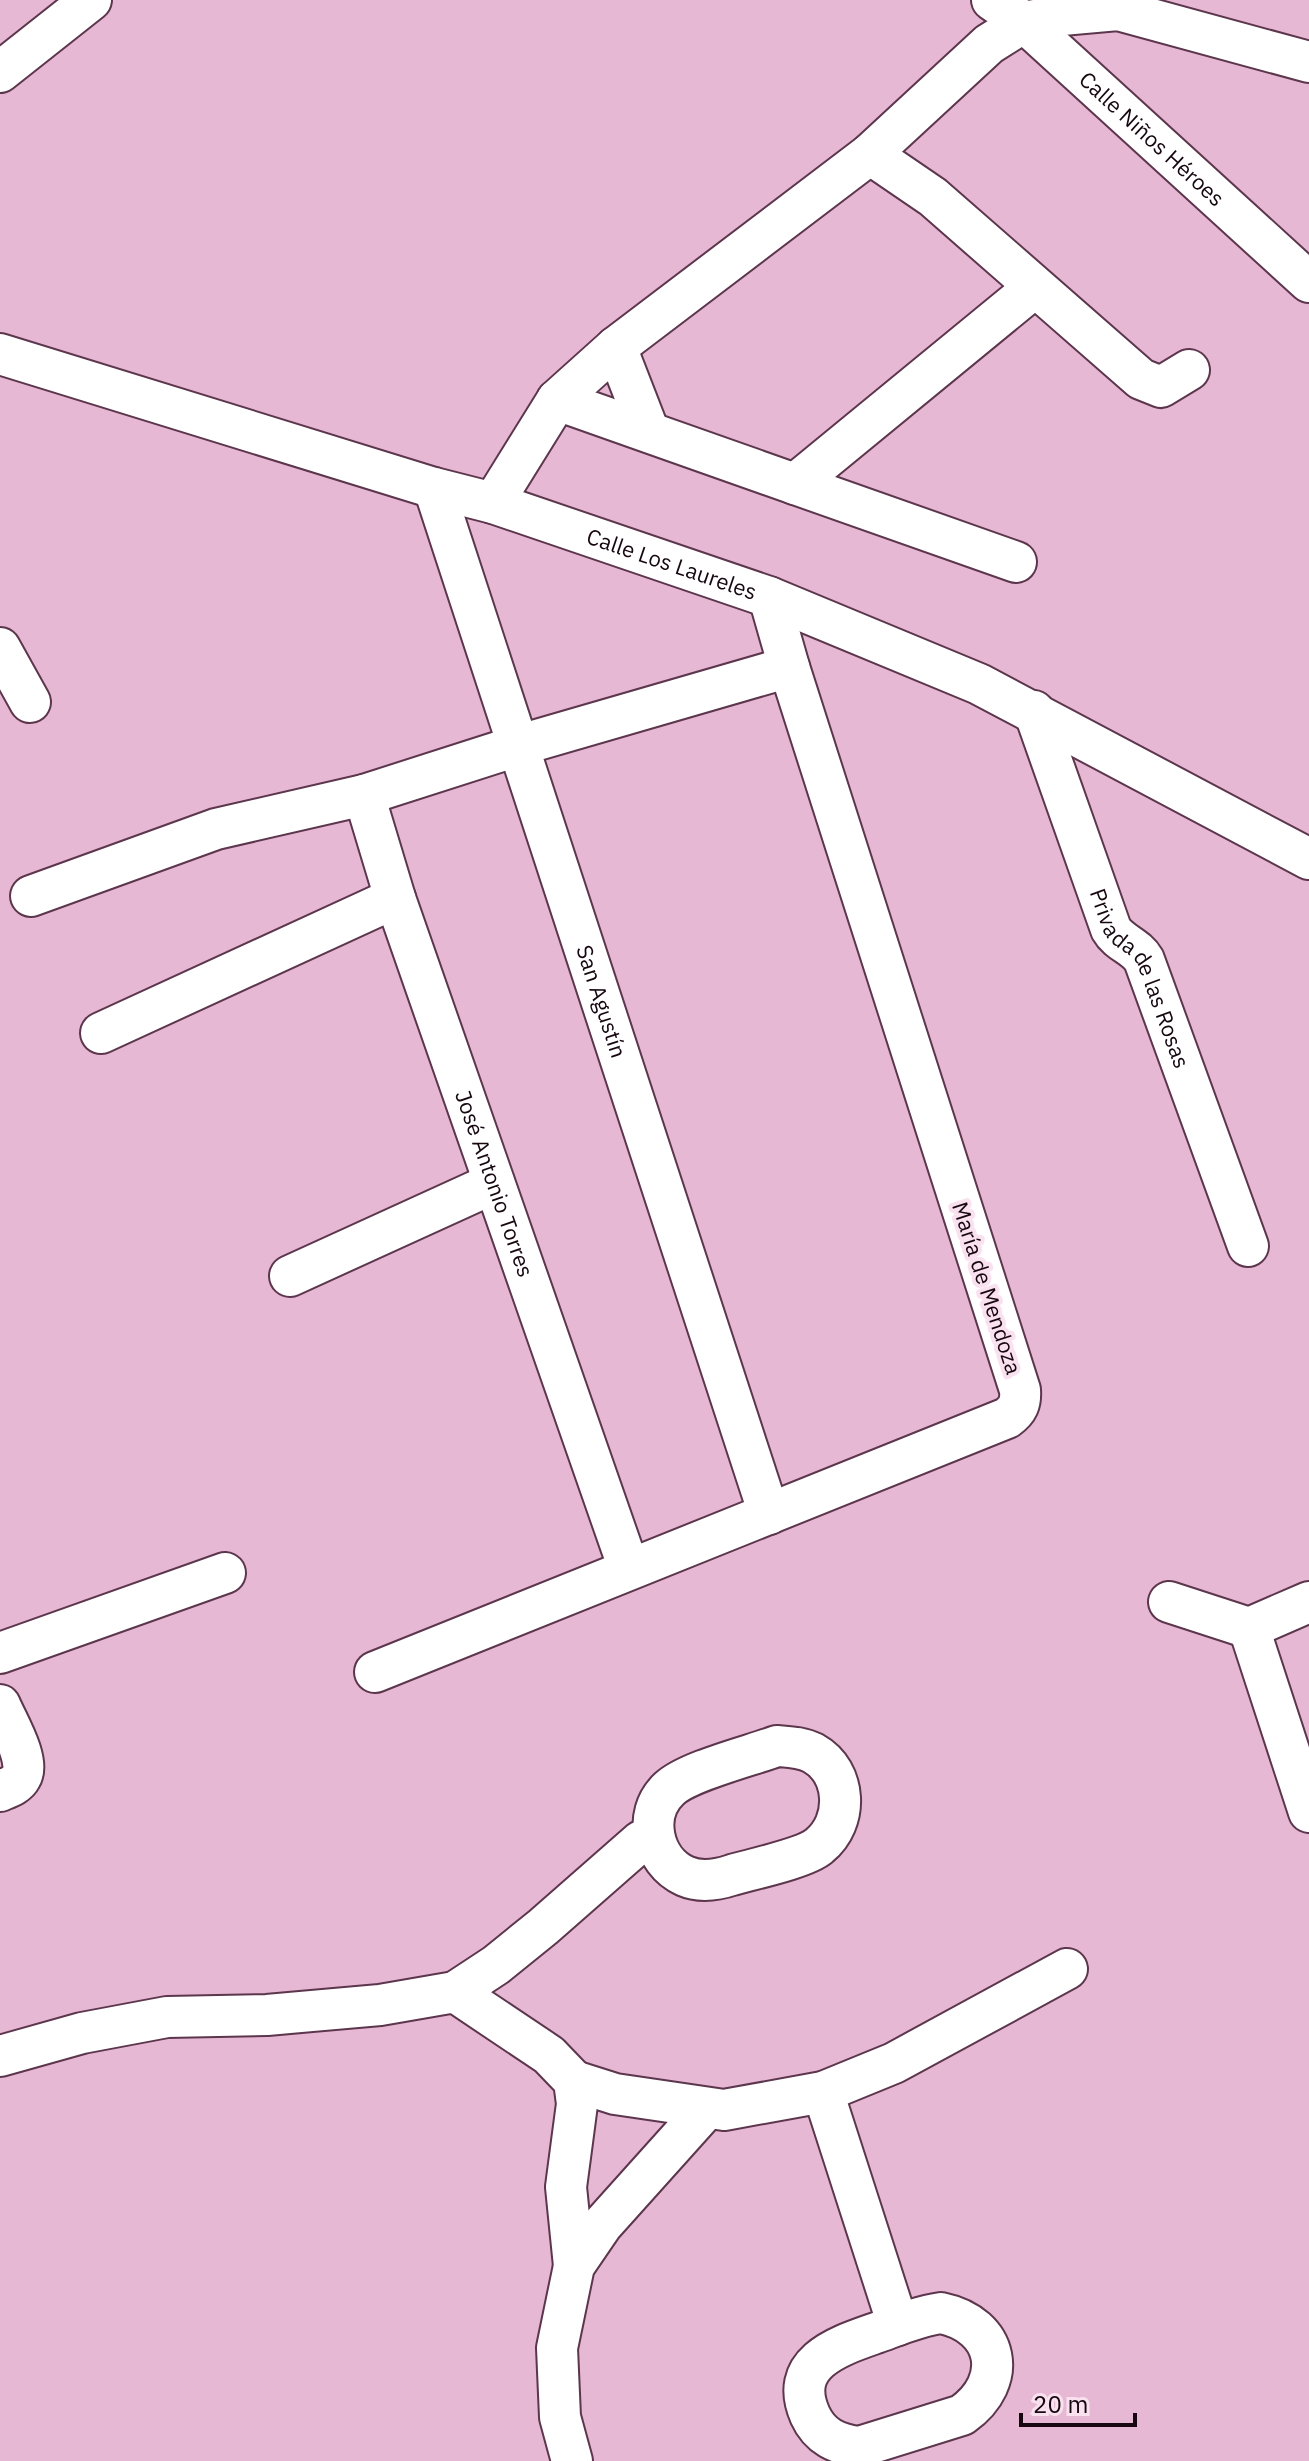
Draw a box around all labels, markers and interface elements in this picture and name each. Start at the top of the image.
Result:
street label: Calle Niños Héroes [1073,65,1231,212]
street label: Calle Los Laureles [583,521,761,606]
street label: Privada de las Rosas [1084,884,1197,1072]
street label: San Agustín [570,941,634,1061]
street label: José Antonio Torres [449,1086,541,1281]
street label: María de Mendoza [946,1198,1029,1378]
scale bar [1021,2377,1135,2427]
text: 20 m [1033,2388,1088,2420]

